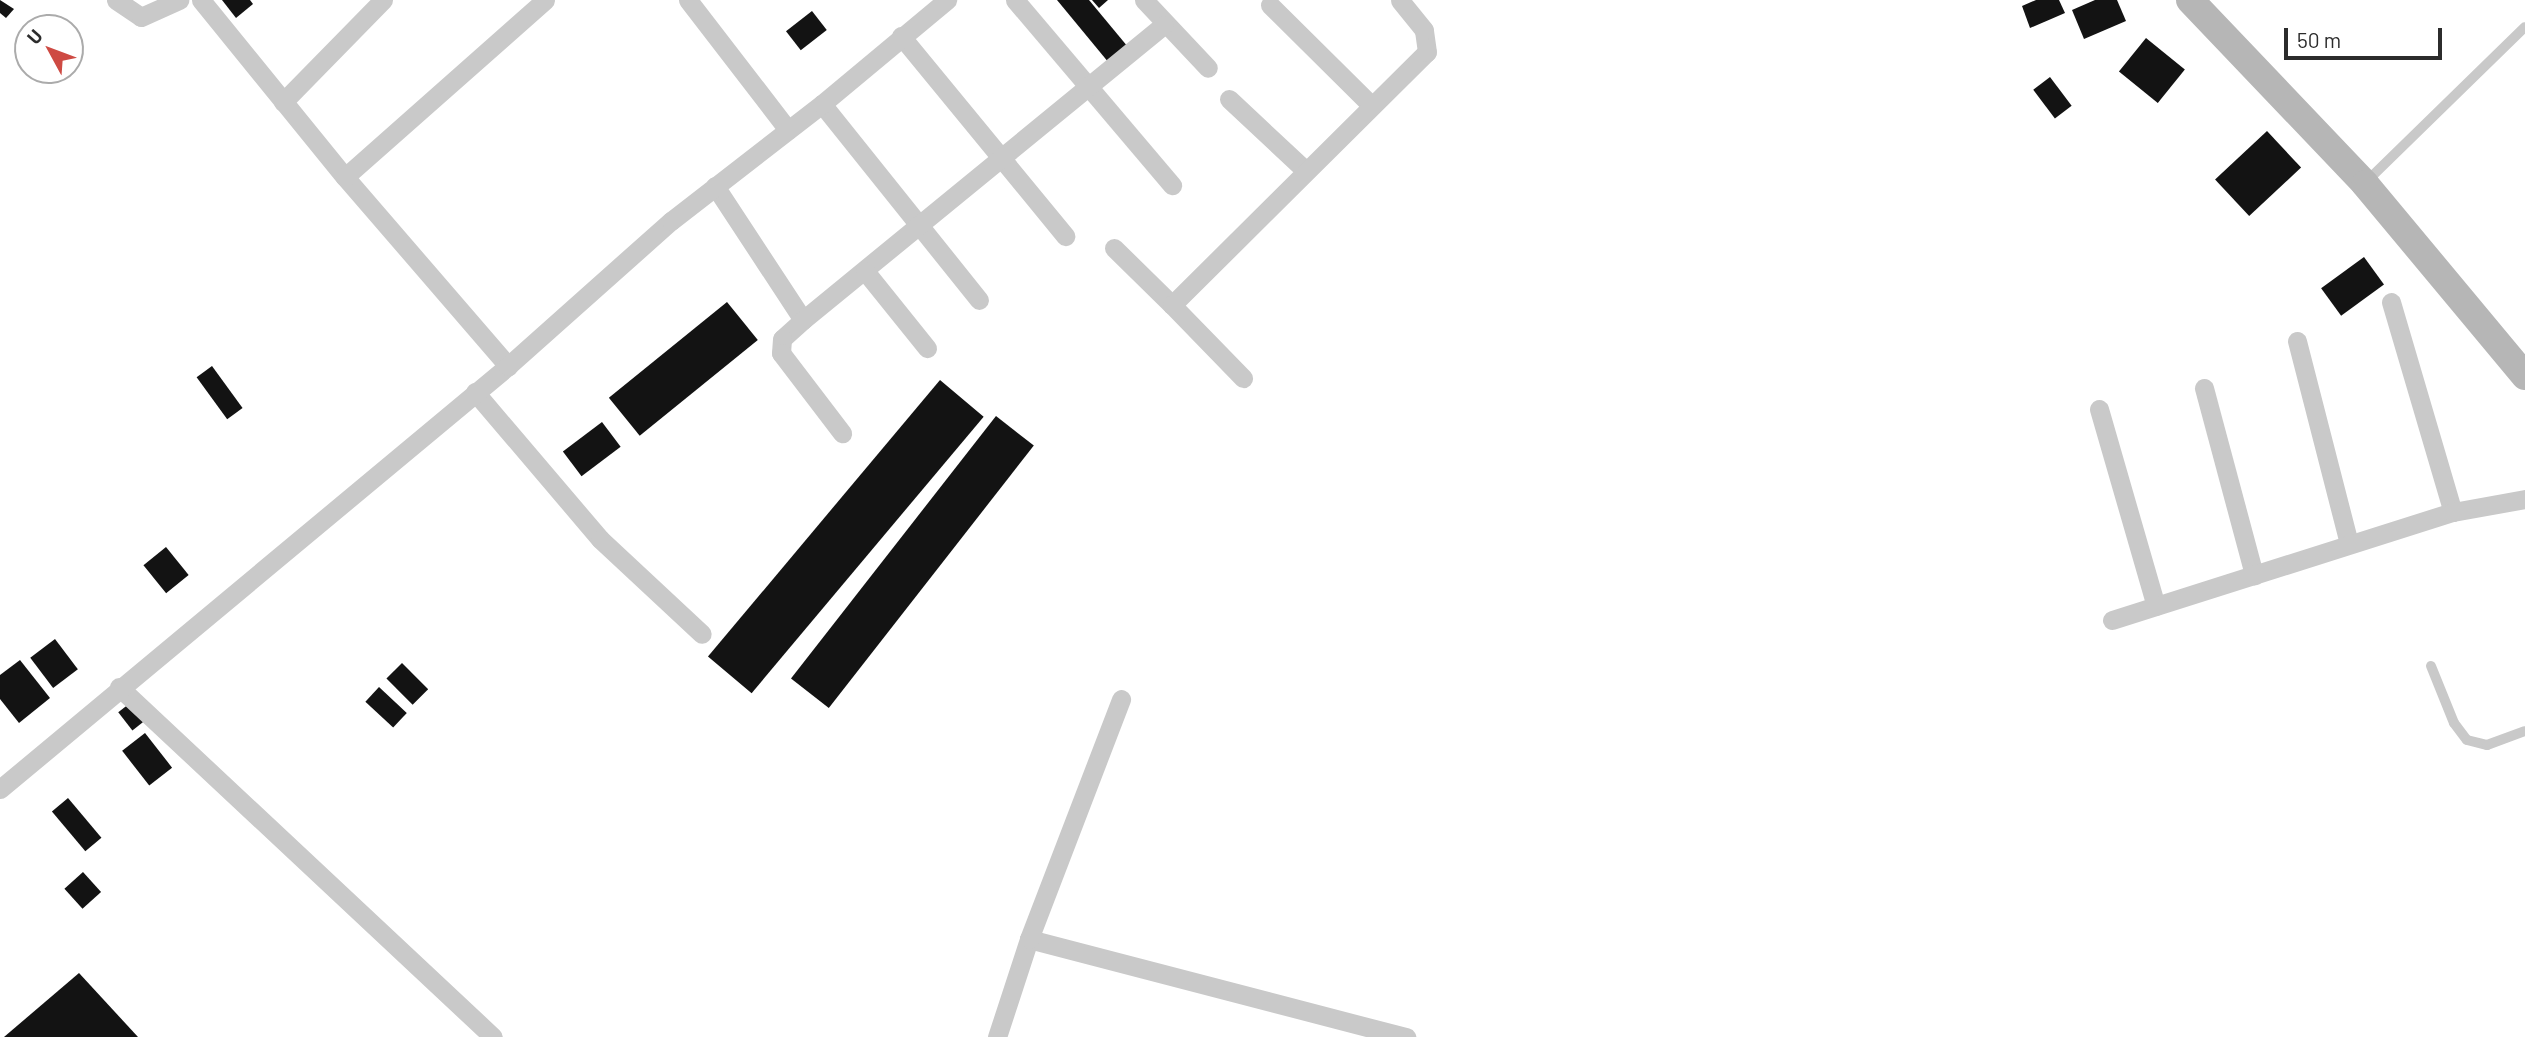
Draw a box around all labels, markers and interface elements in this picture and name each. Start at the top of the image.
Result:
north arrow [14,14,84,84]
scale bar [2287,14,2444,58]
text: U [22,24,47,48]
text: 50 m [2297,27,2341,52]

